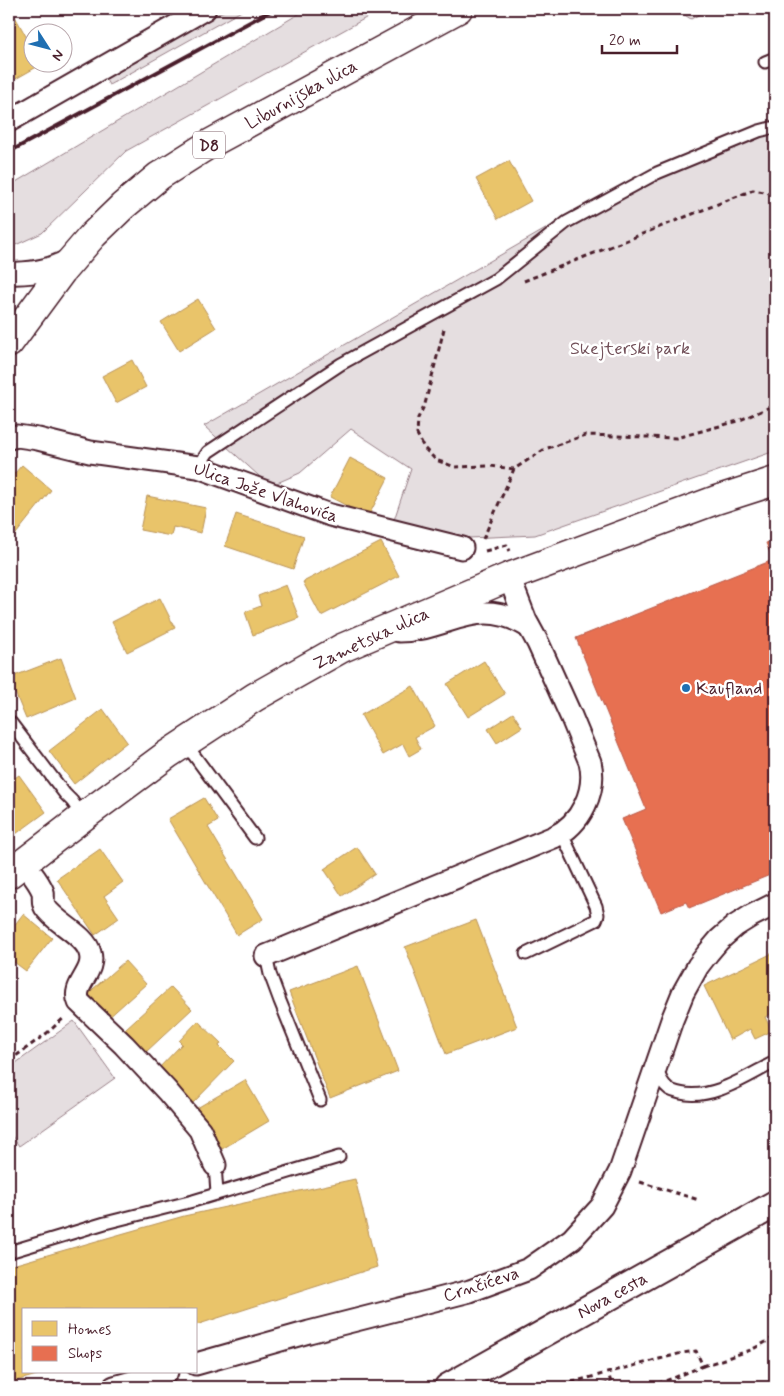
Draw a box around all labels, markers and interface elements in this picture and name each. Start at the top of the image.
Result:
north arrow [22,22,72,72]
scale bar [602,22,676,54]
text: 20 m [609,31,641,51]
text: N [48,46,68,64]
street label: Liburnijska ulica [241,54,362,136]
road number: D8 [193,132,225,158]
park label: Skejterski park [570,337,690,361]
street label: Ulica Jože Vlahovića [190,457,341,529]
street label: Zametska ulica [310,602,433,676]
place label: Kaufland [696,677,762,701]
marker: Kaufland [680,682,692,694]
street label: Crnčićeva [440,1261,522,1309]
street label: Nova cesta [573,1267,652,1325]
legend [22,1308,198,1374]
text: Homes [68,1320,111,1340]
text: Shops [68,1344,103,1364]

